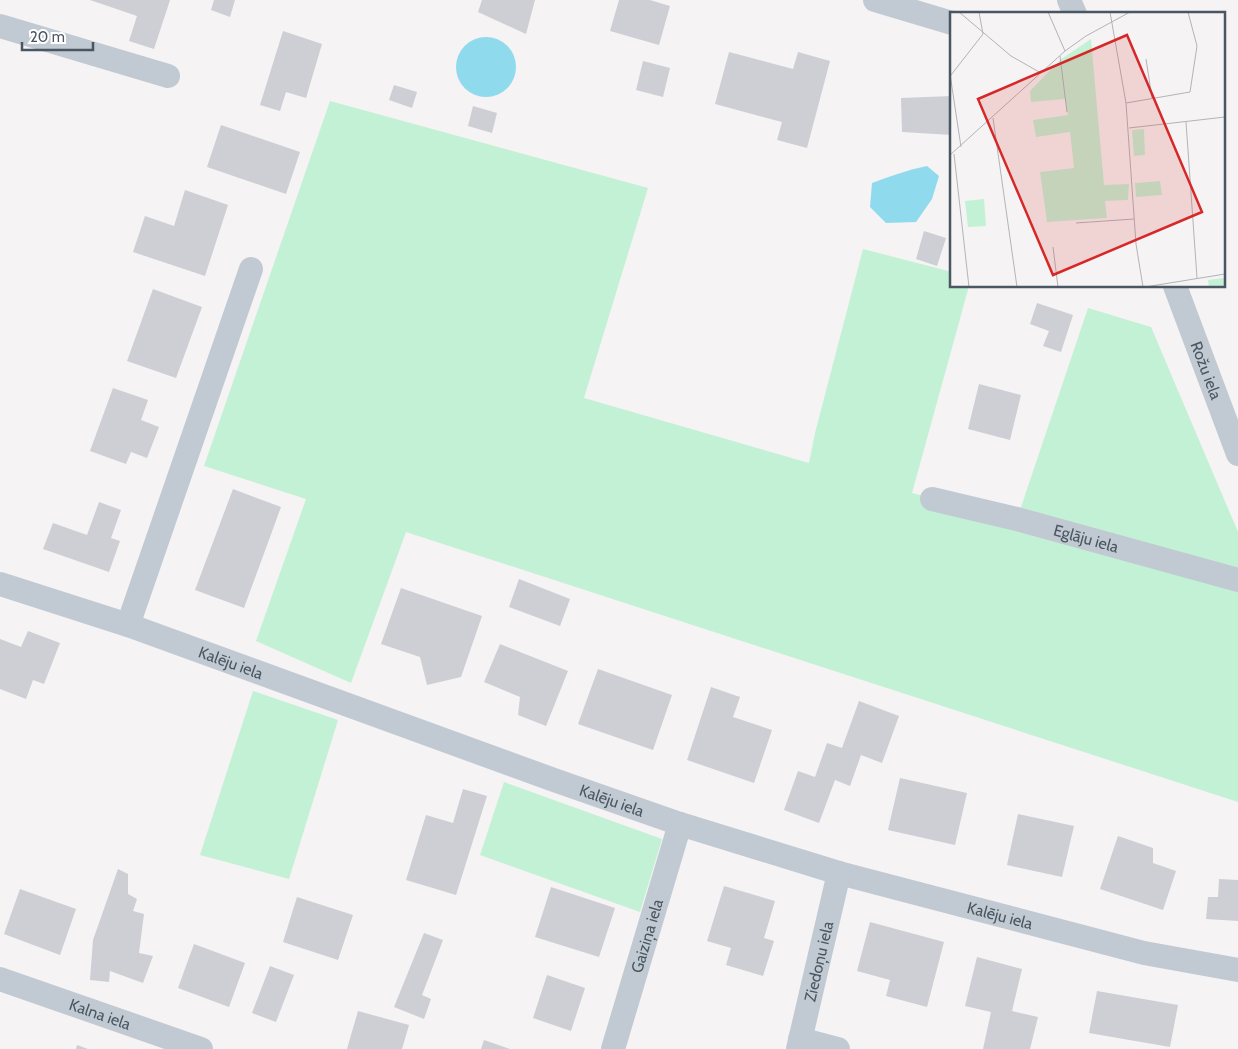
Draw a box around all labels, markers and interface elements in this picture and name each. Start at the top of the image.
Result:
inset map [950,12,1226,288]
scale bar [22,20,94,52]
text: 20 m [30,28,65,46]
street label: Rožu iela [1187,339,1226,402]
street label: Eglāju iela [1051,521,1121,557]
street label: Kalēju iela [196,643,266,683]
street label: Kalēju iela [577,781,647,821]
street label: Gaiziņa iela [627,897,667,975]
street label: Kalēju iela [965,898,1035,934]
street label: Ziedoņu iela [800,919,838,1004]
street label: Kalna iela [67,995,134,1034]

